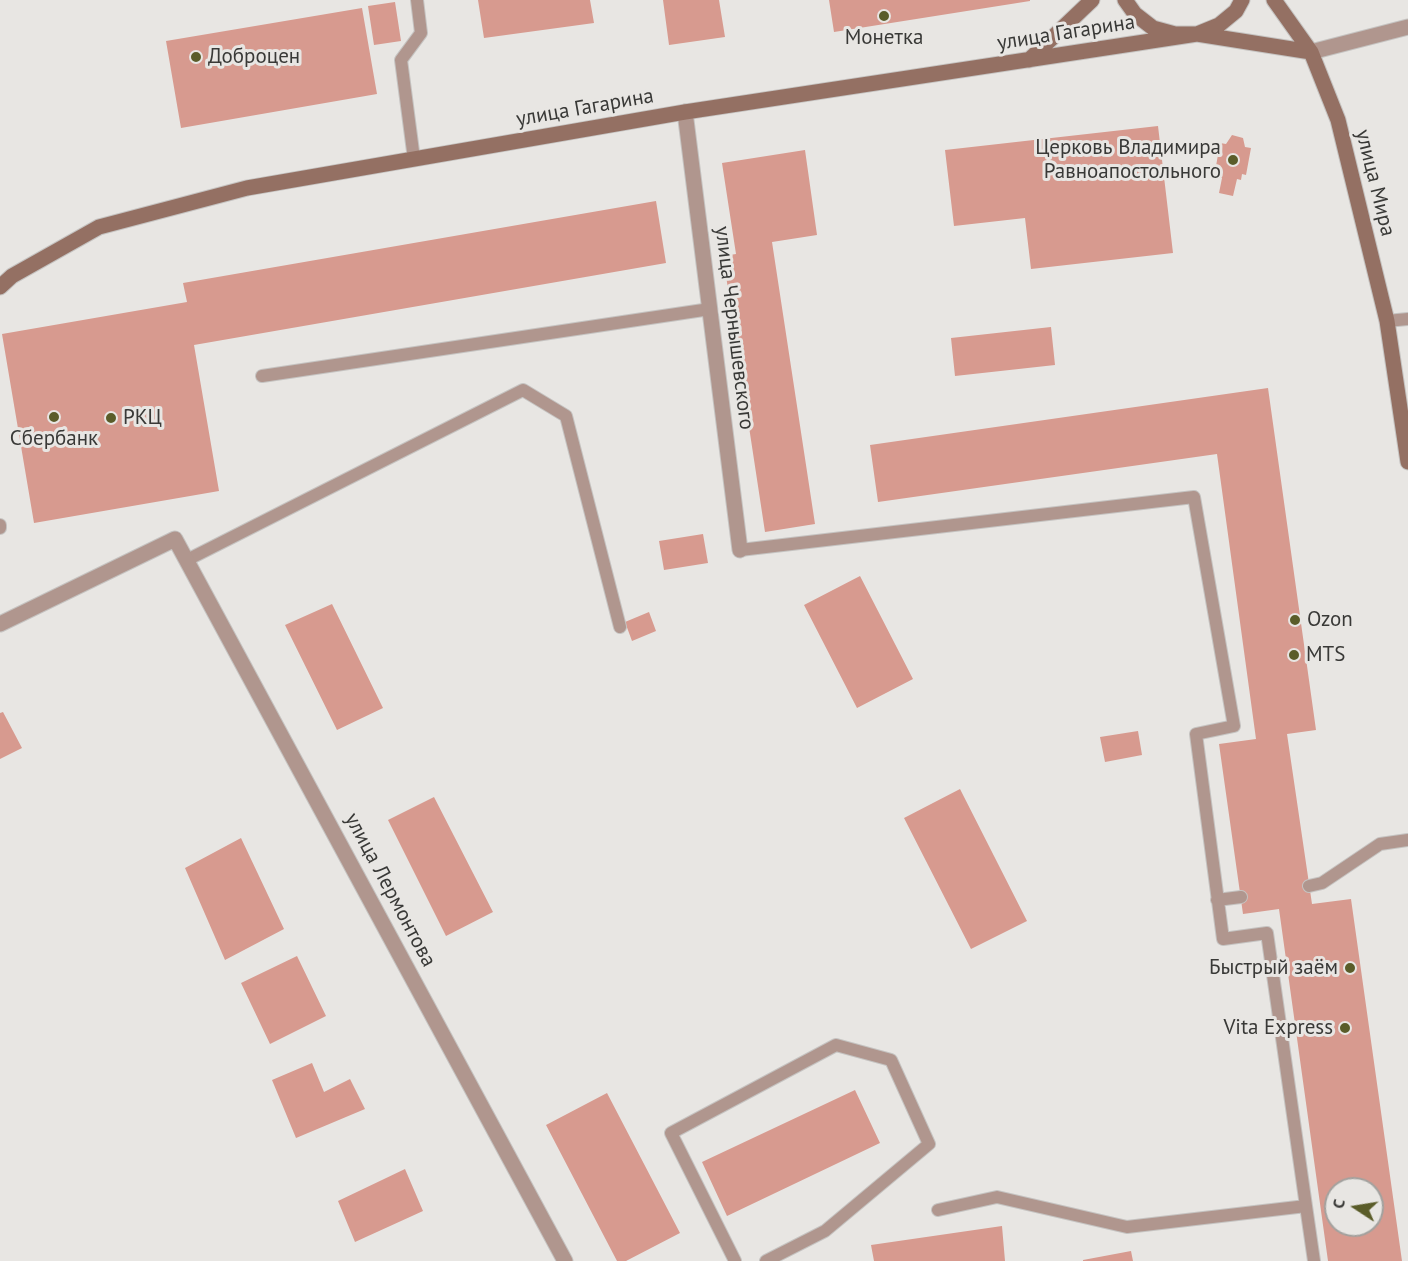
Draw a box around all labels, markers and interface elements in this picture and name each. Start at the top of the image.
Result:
marker: Монетка [877,9,891,23]
street label: улица Гагарина [995,10,1137,56]
place label: Монетка [845,25,923,51]
place label: Доброцен [208,44,300,70]
marker: Доброцен [189,50,203,64]
street label: улица Гагарина [514,84,656,132]
street label: улица Мира [1350,127,1400,239]
place label: Церковь Владимира Равноапостольного [1035,135,1221,185]
marker: Церковь Владимира Равноапостольного [1226,153,1240,167]
street label: улица Чернышевского [709,225,759,431]
place label: РКЦ [123,405,162,431]
marker: Сбербанк [47,410,61,424]
marker: РКЦ [104,411,118,425]
place label: Сбербанк [10,426,98,452]
place label: Ozon [1307,607,1353,633]
marker: Ozon [1288,613,1302,627]
place label: MTS [1306,642,1345,668]
marker: MTS [1287,648,1301,662]
street label: улица Лермонтова [339,809,441,971]
place label: Быстрый заём [1209,955,1338,981]
marker: Быстрый заём [1343,961,1357,975]
place label: Vita Express [1223,1015,1333,1041]
marker: Vita Express [1338,1021,1352,1035]
north arrow [1324,1177,1384,1237]
text: С [1328,1197,1349,1210]

